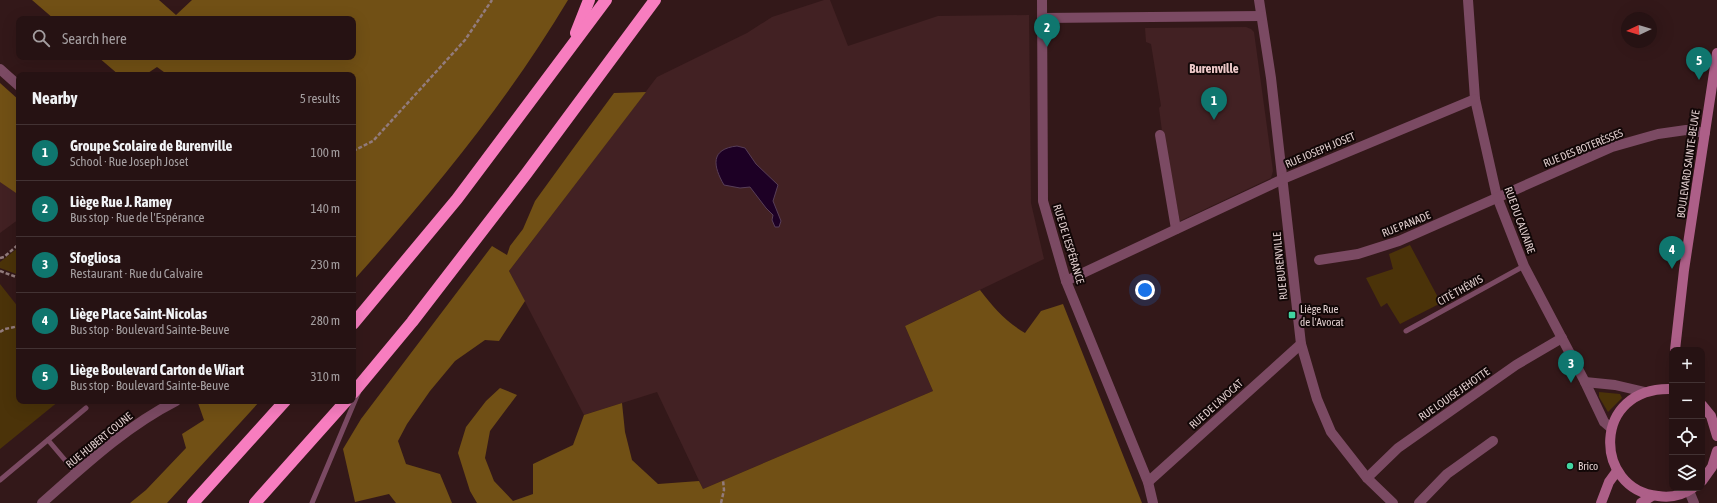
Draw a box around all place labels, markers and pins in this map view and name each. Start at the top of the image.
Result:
pin: 2 [1034,14,1060,47]
pin: 5 [1686,47,1712,80]
pin: 1 [1201,87,1227,120]
pin: 4 [1659,236,1685,269]
place label: Liège Rue de l'Avocat [1300,303,1344,328]
marker: Liège Rue de l'Avocat [1287,310,1297,320]
pin: 3 [1558,350,1584,383]
place label: Brico [1578,460,1598,472]
marker: Brico [1565,461,1575,471]

